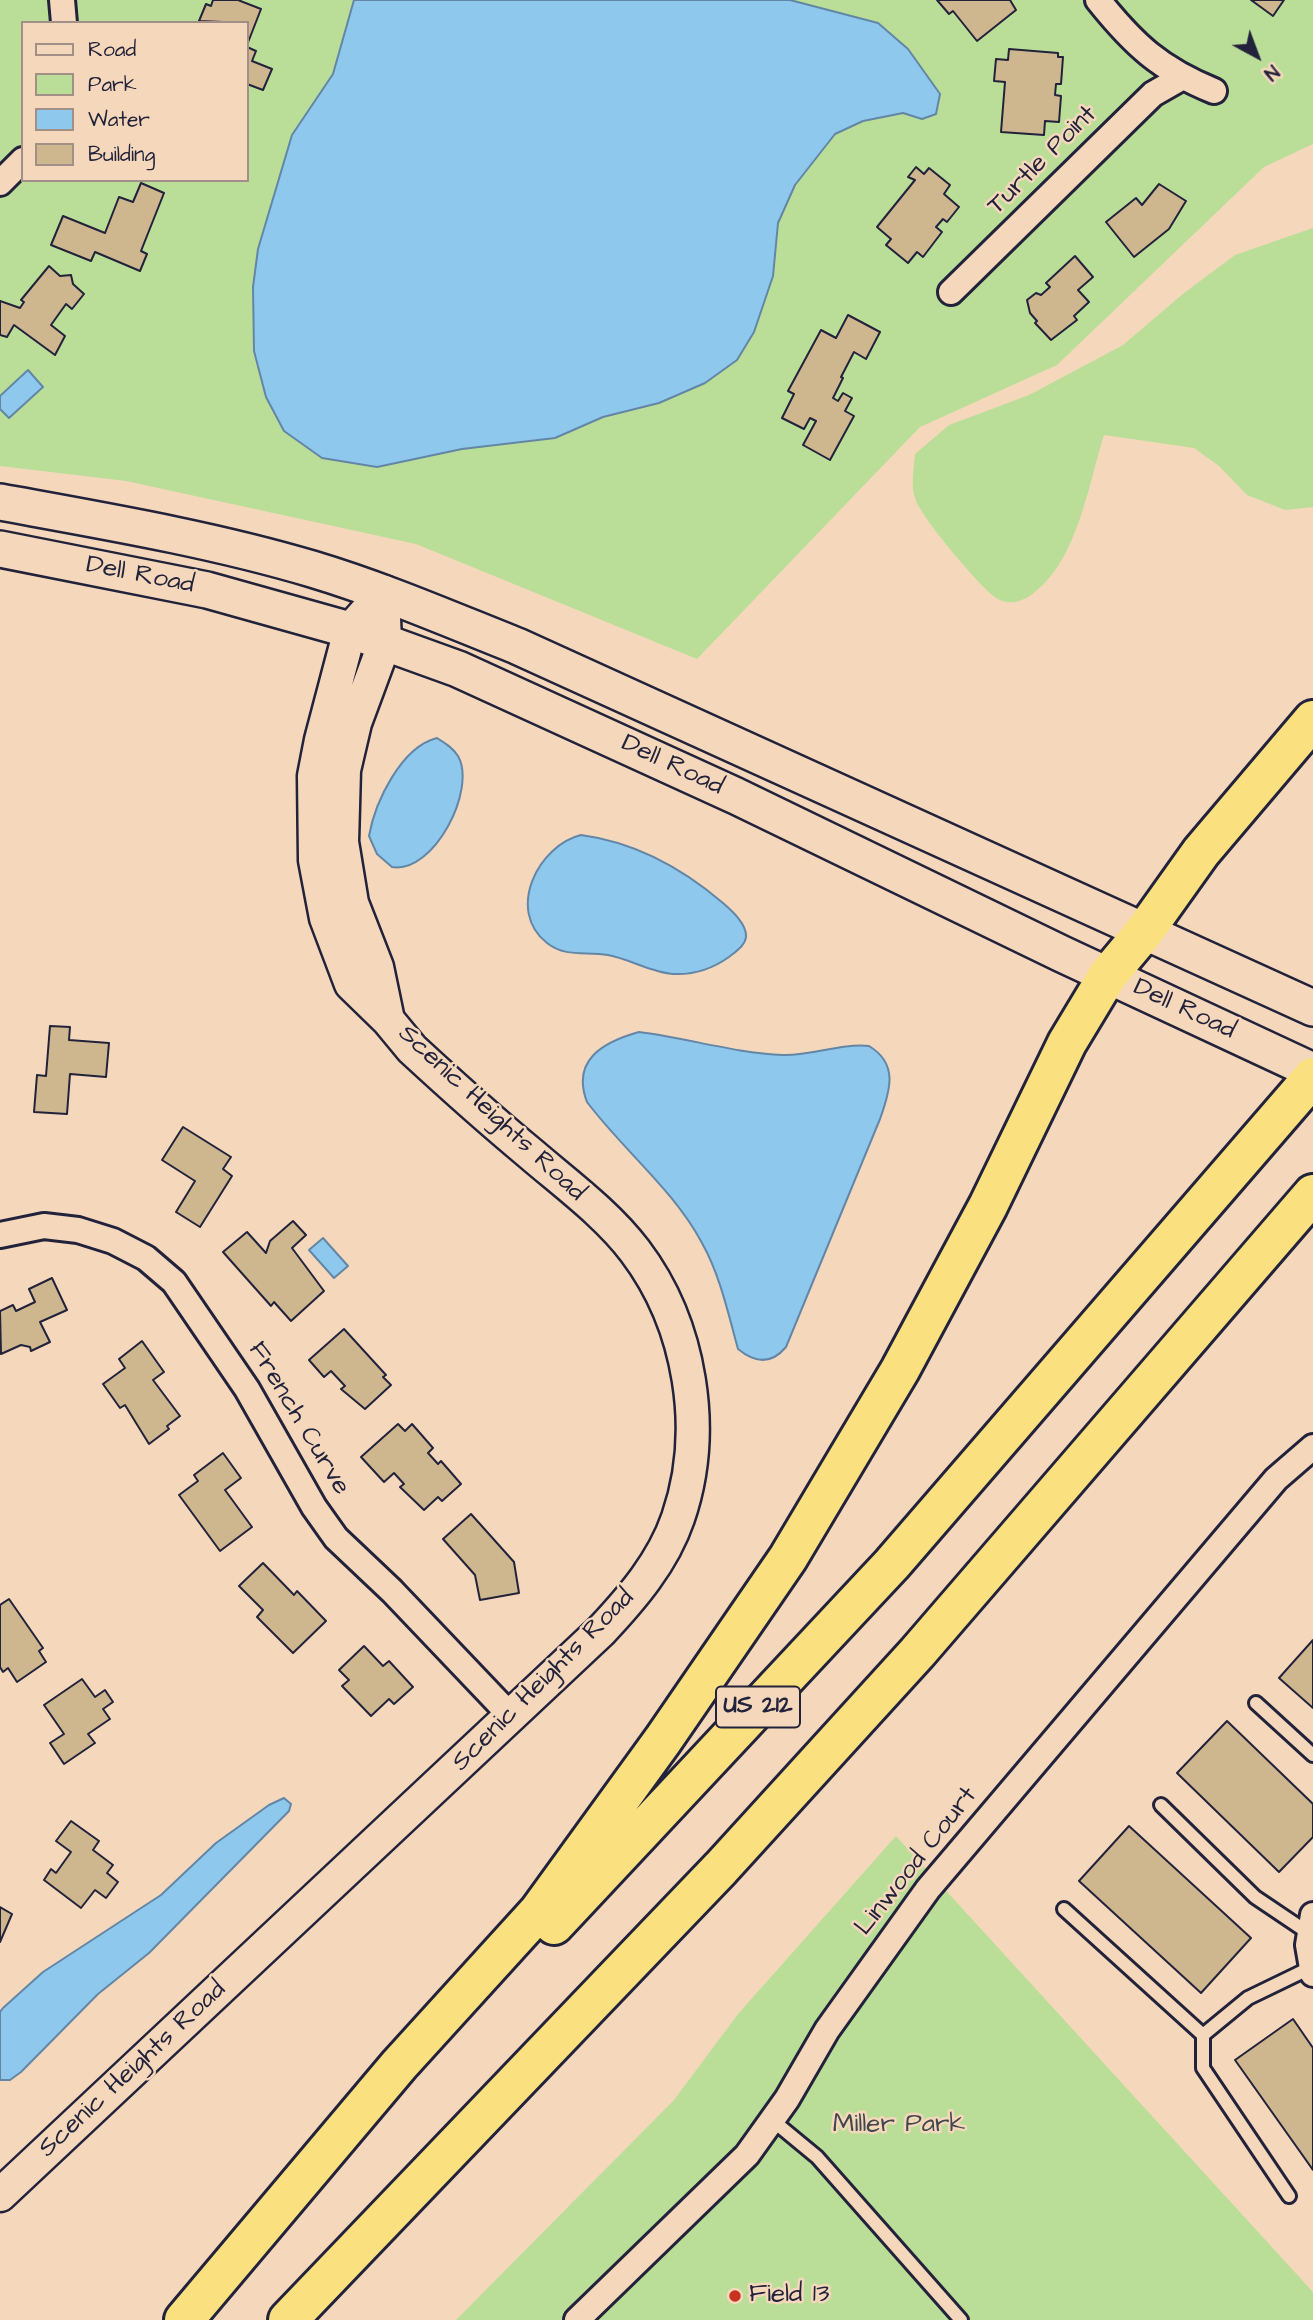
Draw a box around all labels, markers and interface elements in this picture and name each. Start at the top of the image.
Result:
legend [21,21,248,182]
north arrow [1222,21,1292,91]
text: Road [88,35,136,64]
text: N [1258,58,1284,86]
text: Park [88,70,137,99]
street label: Turtle Point [982,100,1104,222]
text: Water [88,105,150,134]
text: Building [88,140,155,169]
street label: Dell Road [83,550,197,602]
street label: Dell Road [616,729,728,803]
street label: Dell Road [1128,973,1240,1047]
street label: Scenic Heights Road [391,1019,591,1209]
street label: French Curve [240,1337,356,1501]
street label: Scenic Heights Road [446,1583,642,1779]
road number: US 212 [716,1686,800,1728]
street label: Linwood Court [849,1781,985,1943]
street label: Scenic Heights Road [33,1975,233,2165]
park label: Miller Park [833,2110,965,2142]
place label: Field 13 [749,2280,829,2312]
marker: Field 13 [727,2288,743,2304]

